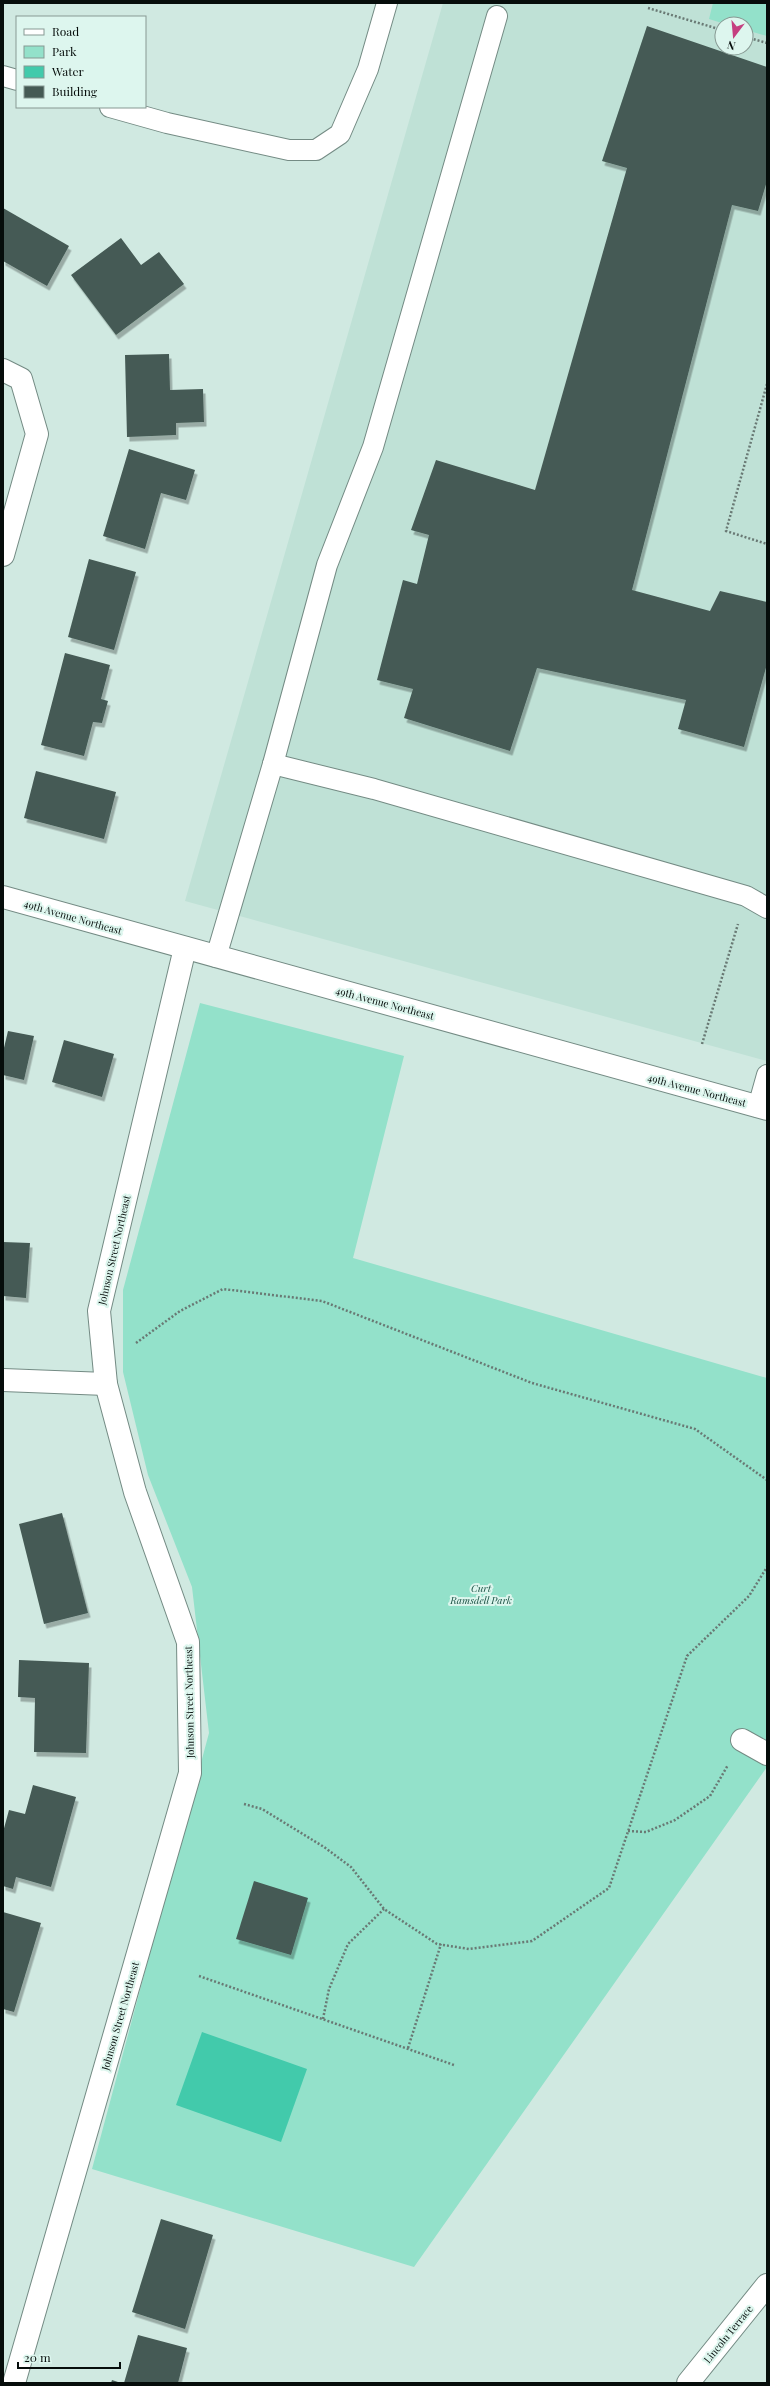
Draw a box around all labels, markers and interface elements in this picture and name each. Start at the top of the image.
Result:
legend [16,16,146,108]
north arrow [714,16,754,56]
text: Road [52,23,79,39]
text: N [725,38,737,54]
text: Park [52,43,77,59]
text: Water [51,63,85,79]
text: Building [52,83,98,99]
street label: 49th Avenue Northeast [22,896,124,938]
street label: 49th Avenue Northeast [334,983,436,1023]
street label: 49th Avenue Northeast [646,1070,748,1110]
street label: Johnson Street Northeast [94,1193,134,1307]
park label: Curt Ramsdell Park [449,1581,512,1607]
street label: Johnson Street Northeast [181,1645,197,1759]
street label: Johnson Street Northeast [98,1960,142,2073]
street label: Lincoln Terrace [700,2302,756,2366]
scale bar [18,2344,120,2370]
text: 20 m [24,2349,51,2365]

